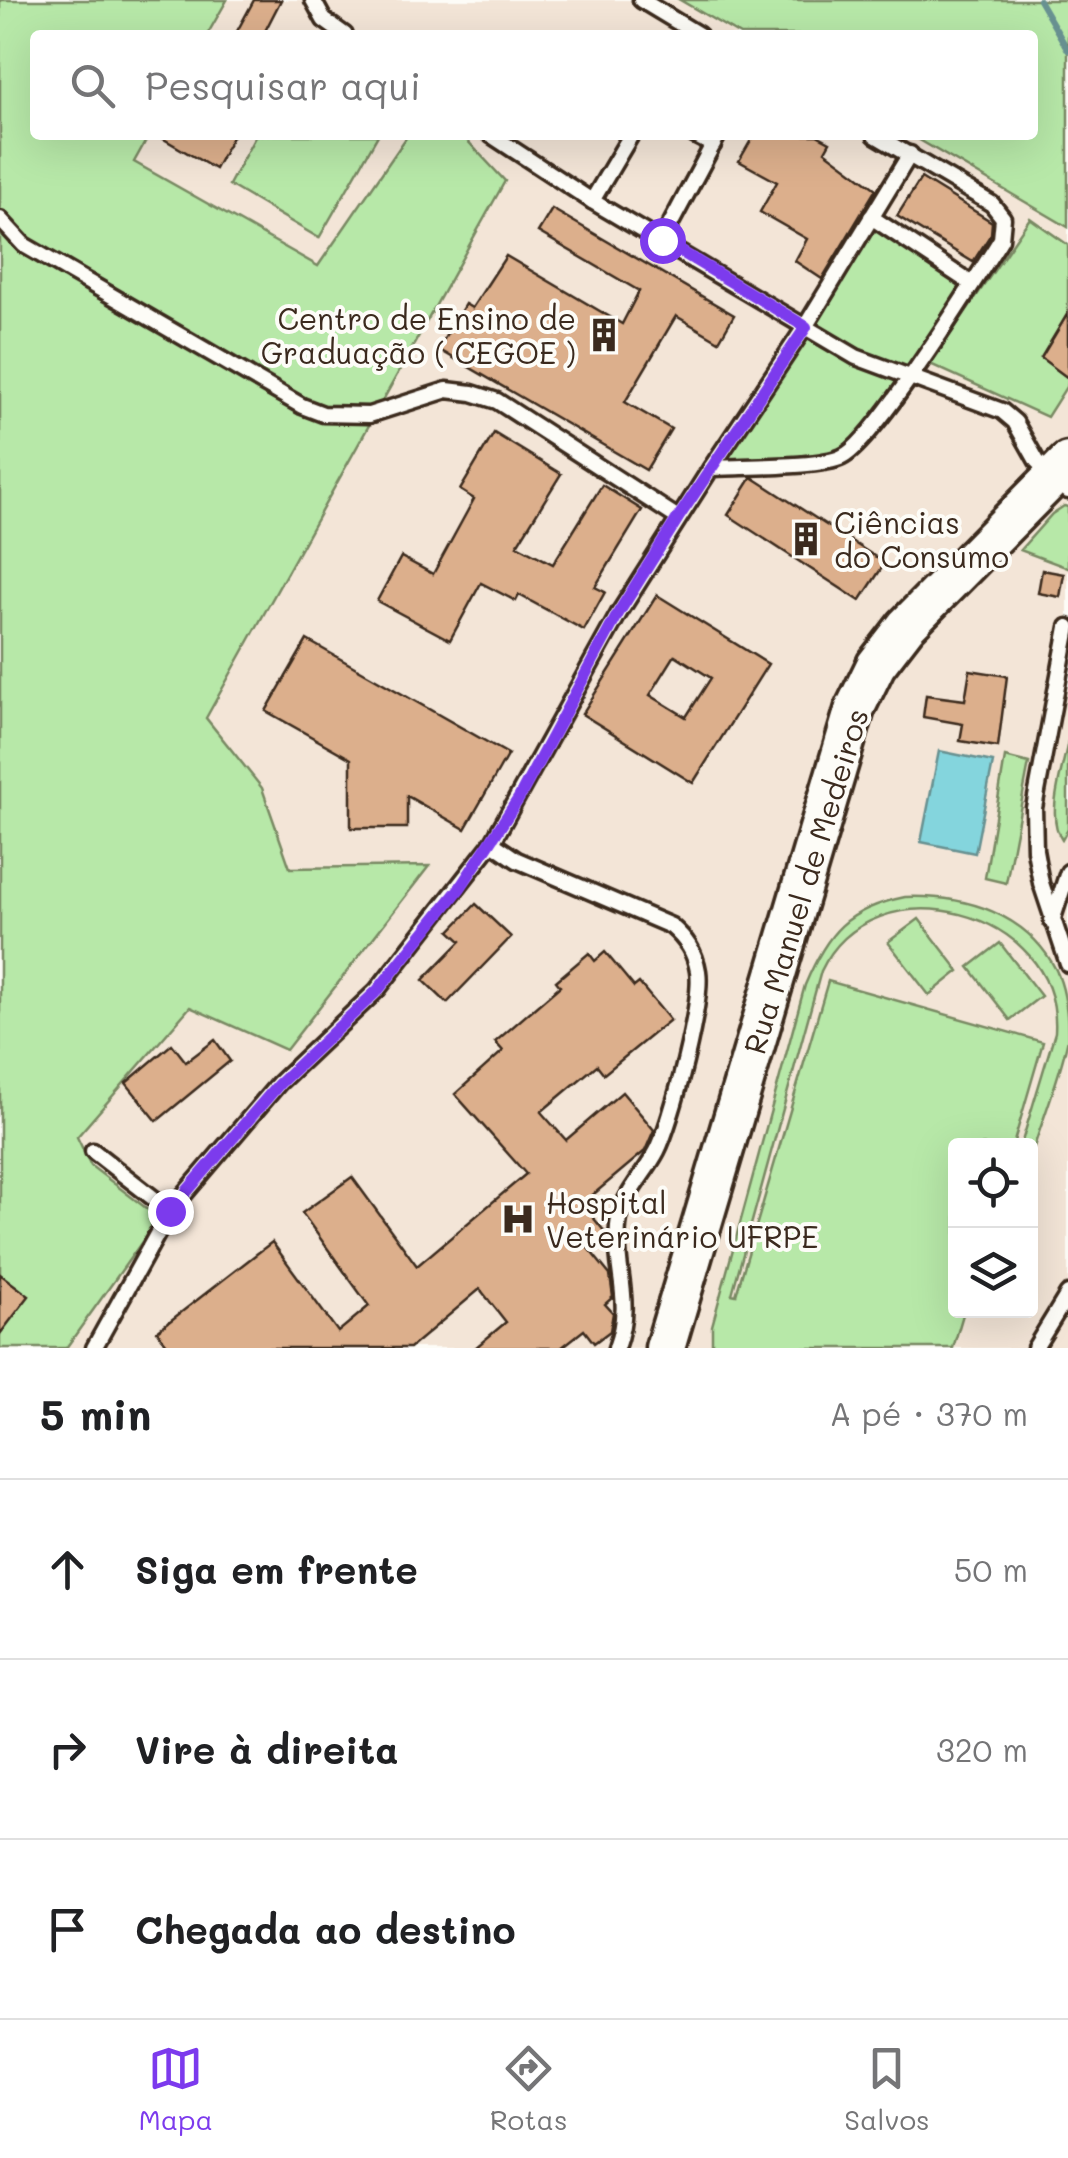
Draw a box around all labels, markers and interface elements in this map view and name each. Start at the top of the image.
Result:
search box [30,30,1038,140]
icon: search [65,58,120,113]
text: Pesquisar aqui [145,60,421,110]
route start [640,218,686,264]
place label: Centro de Ensino de Graduação ( CEGOE ) [261,298,576,372]
building icon: Centro de Ensino de Graduação ( CEGOE ) [585,316,623,354]
place label: Ciências do Consumo [834,502,1009,576]
building icon: Ciências do Consumo [787,520,825,558]
street label: Rua Manuel de Medeiros [733,703,877,1059]
map controls [948,1138,1038,1318]
button: locate [948,1138,1038,1228]
place label: Hospital Veterinário UFRPE [546,1182,818,1256]
route end [148,1189,194,1235]
hospital icon: Hospital Veterinário UFRPE [499,1200,537,1238]
button: layers [948,1228,1038,1318]
text: 5 min [40,1386,151,1441]
text: A pé · 370 m [830,1392,1028,1434]
icon: ahead [40,1542,95,1597]
text: Siga em frente [135,1544,418,1594]
text: 50 m [954,1548,1028,1590]
icon: right [40,1722,95,1777]
text: Vire à direita [135,1724,399,1774]
text: 320 m [936,1728,1028,1770]
icon: arrive [40,1902,95,1957]
text: Chegada ao destino [135,1904,516,1954]
tab: Mapa [138,2041,213,2137]
tab: Rotas [490,2041,568,2137]
tab: Salvos [844,2041,930,2137]

